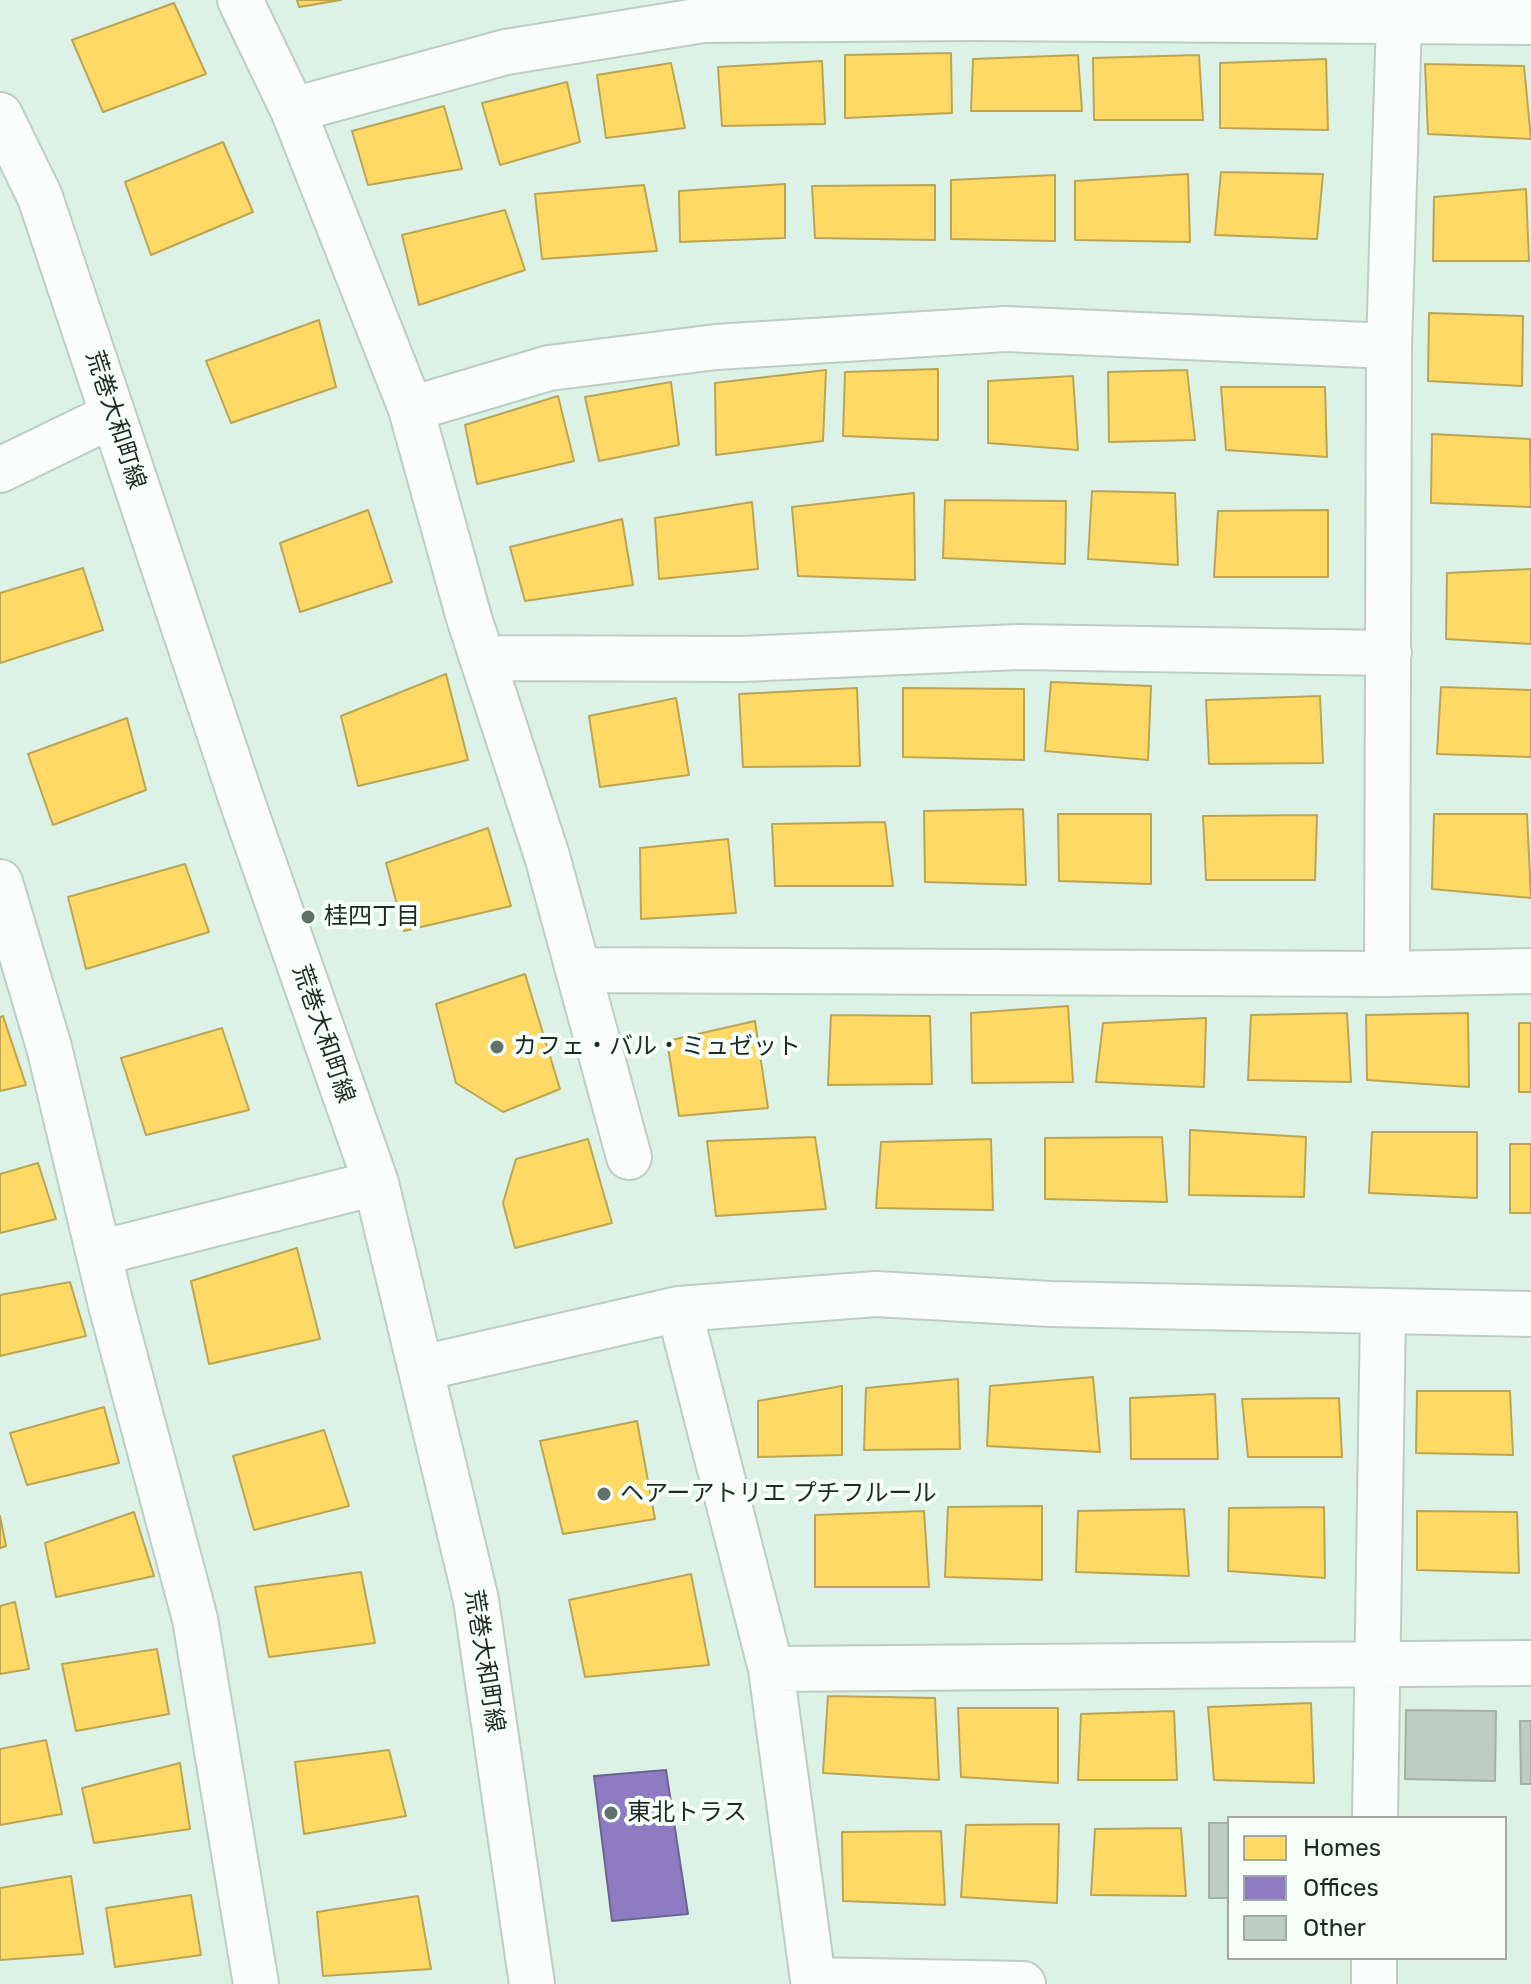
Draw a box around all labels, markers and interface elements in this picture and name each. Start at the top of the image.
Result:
street label: 荒巻大和町線 [79,347,151,493]
place label: 桂四丁目 [324,903,420,931]
marker: 桂四丁目 [299,908,317,926]
street label: 荒巻大和町線 [286,961,360,1107]
place label: カフェ・バル・ミュゼット [513,1033,801,1061]
marker: カフェ・バル・ミュゼット [488,1038,506,1056]
place label: ヘアーアトリエ プチフルール [620,1480,936,1508]
marker: ヘアーアトリエ プチフルール [595,1485,613,1503]
street label: 荒巻大和町線 [459,1588,509,1734]
place label: 東北トラス [627,1799,747,1827]
marker: 東北トラス [602,1804,620,1822]
legend [1227,1816,1507,1960]
text: Homes [1303,1834,1381,1862]
text: Offices [1303,1874,1379,1902]
text: Other [1303,1914,1366,1942]

